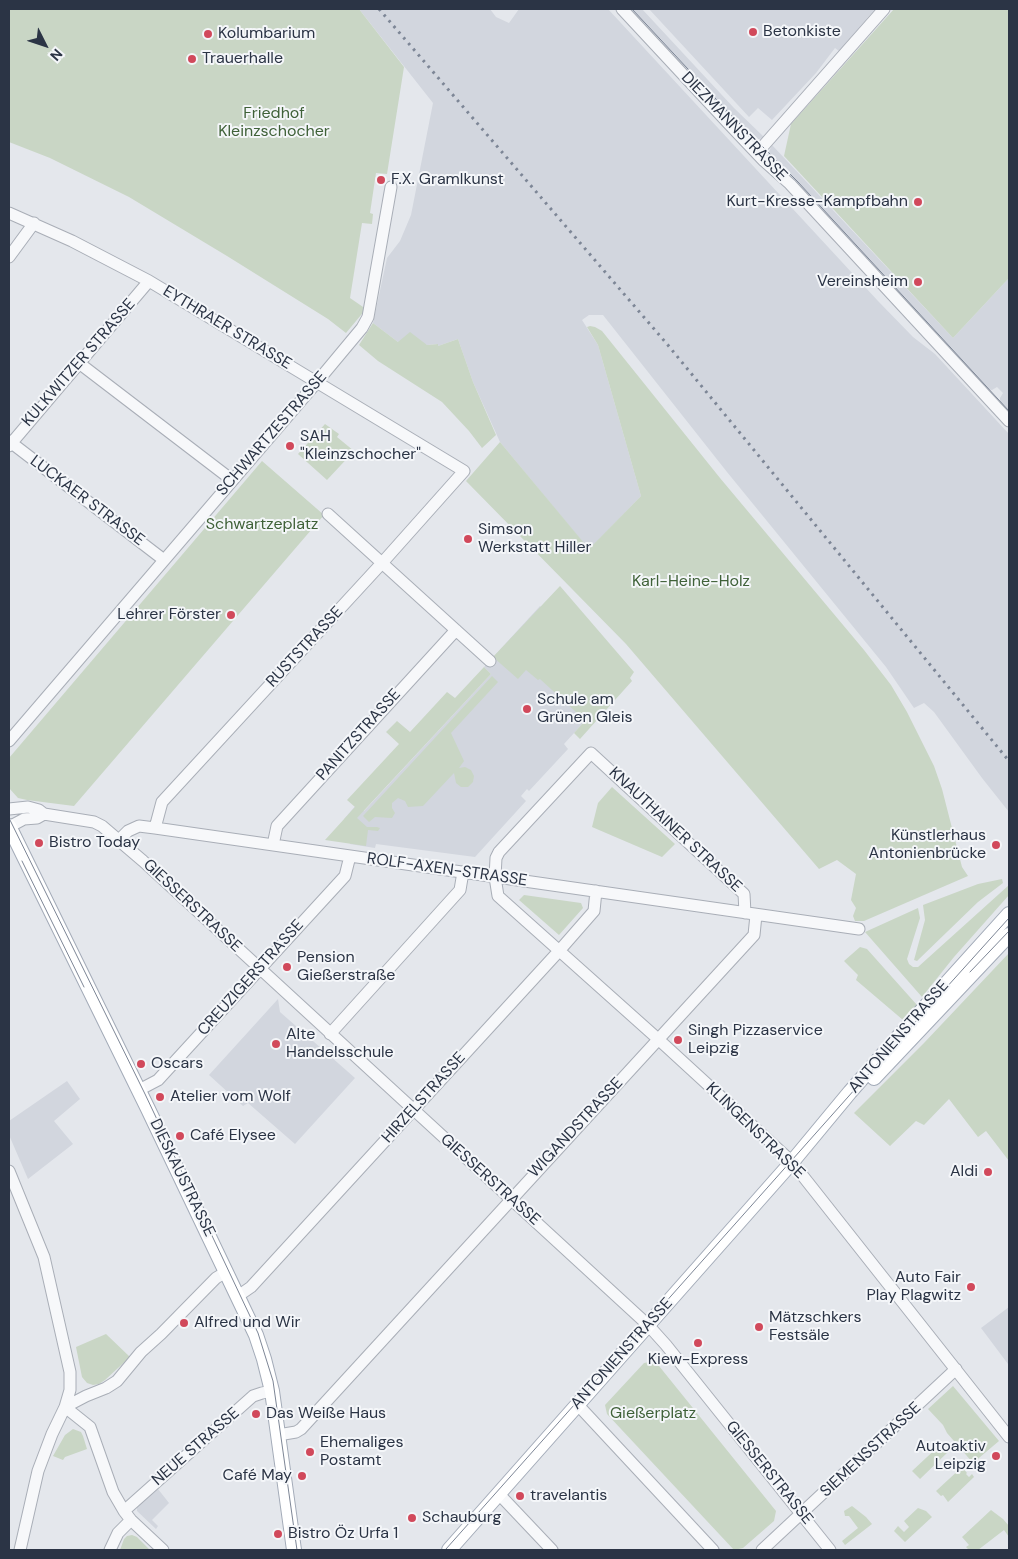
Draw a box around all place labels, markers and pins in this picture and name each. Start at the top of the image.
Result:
place label: Betonkiste [763,22,841,42]
place label: Kolumbarium [218,24,315,44]
marker: Betonkiste [747,26,759,38]
marker: Kolumbarium [202,28,214,40]
place label: Trauerhalle [202,49,283,69]
marker: Trauerhalle [186,53,198,65]
place label: F.X. Gramlkunst [391,170,504,190]
marker: F.X. Gramlkunst [375,174,387,186]
place label: Kurt-Kresse-Kampfbahn [727,192,908,212]
marker: Kurt-Kresse-Kampfbahn [912,196,924,208]
place label: Vereinsheim [817,272,908,292]
marker: Vereinsheim [912,276,924,288]
place label: SAH "Kleinzschocher" [300,427,421,465]
marker: SAH "Kleinzschocher" [284,440,296,452]
place label: Simson Werkstatt Hiller [478,520,591,558]
marker: Simson Werkstatt Hiller [462,533,474,545]
place label: Lehrer Förster [117,605,221,625]
marker: Lehrer Förster [225,609,237,621]
place label: Schule am Grünen Gleis [537,690,633,728]
marker: Schule am Grünen Gleis [521,703,533,715]
place label: Künstlerhaus Antonienbrücke [869,826,986,864]
place label: Bistro Today [49,833,140,853]
marker: Bistro Today [33,837,45,849]
marker: Künstlerhaus Antonienbrücke [990,839,1002,851]
place label: Pension Gießerstraße [297,948,395,986]
marker: Pension Gießerstraße [281,961,293,973]
place label: Singh Pizzaservice Leipzig [688,1021,823,1059]
place label: Alte Handelsschule [286,1025,394,1063]
marker: Singh Pizzaservice Leipzig [672,1034,684,1046]
marker: Alte Handelsschule [270,1038,282,1050]
place label: Oscars [151,1054,203,1074]
marker: Oscars [135,1058,147,1070]
place label: Atelier vom Wolf [170,1087,291,1107]
marker: Atelier vom Wolf [154,1091,166,1103]
place label: Café Elysee [190,1126,276,1146]
marker: Café Elysee [174,1130,186,1142]
place label: Aldi [950,1162,978,1182]
marker: Aldi [982,1166,994,1178]
place label: Auto Fair Play Plagwitz [866,1268,961,1306]
marker: Auto Fair Play Plagwitz [965,1281,977,1293]
place label: Mätzschkers Festsäle [769,1308,861,1346]
place label: Alfred und Wir [194,1313,301,1333]
marker: Alfred und Wir [178,1317,190,1329]
marker: Mätzschkers Festsäle [753,1321,765,1333]
marker: Kiew-Express [692,1337,704,1349]
place label: Kiew-Express [648,1350,748,1370]
place label: Das Weiße Haus [266,1404,386,1424]
marker: Das Weiße Haus [250,1408,262,1420]
place label: Ehemaliges Postamt [320,1433,403,1471]
place label: Autoaktiv Leipzig [916,1437,986,1475]
marker: Ehemaliges Postamt [304,1446,316,1458]
marker: Autoaktiv Leipzig [990,1450,1002,1462]
place label: Café May [223,1466,292,1486]
marker: Café May [296,1470,308,1482]
place label: travelantis [530,1486,607,1506]
marker: travelantis [514,1490,526,1502]
place label: Schauburg [422,1508,501,1528]
marker: Schauburg [406,1512,418,1524]
place label: Bistro Öz Urfa 1 [288,1524,398,1544]
marker: Bistro Öz Urfa 1 [272,1528,284,1540]

